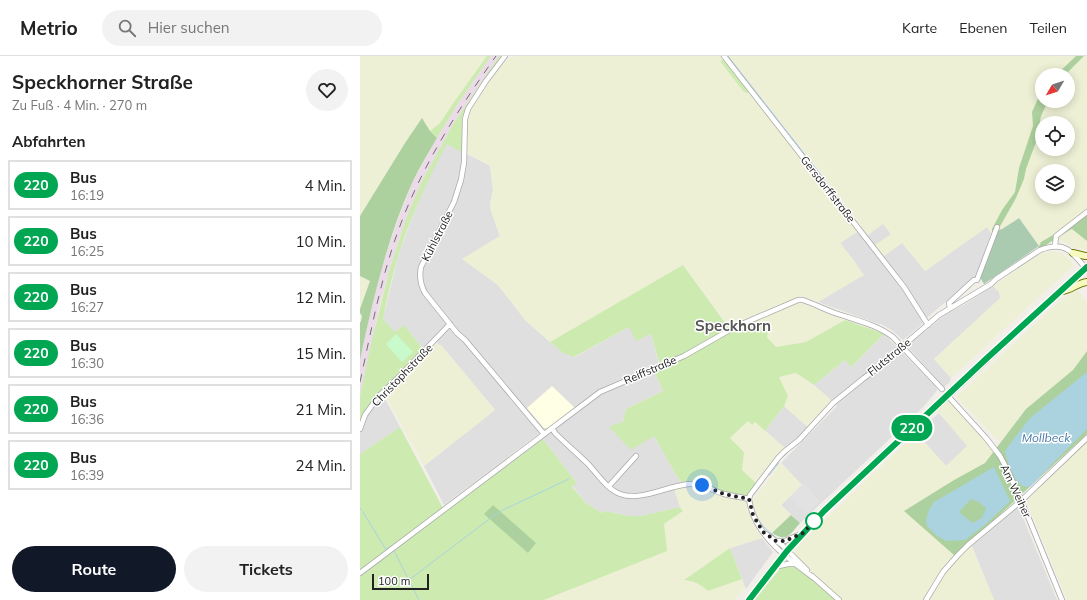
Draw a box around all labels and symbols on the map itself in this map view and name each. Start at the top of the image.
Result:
north arrow [1035,68,1075,108]
street label: Gersdorffstraße [798,153,858,225]
street label: Kühlstraße [418,208,456,264]
district label: Speckhorn [695,316,771,335]
street label: Flutstraße [864,335,914,379]
street label: Christophstraße [369,341,435,409]
street label: Reiffstraße [621,353,679,387]
line badge: 220 [889,415,935,441]
water label: Mollbeck [1022,430,1071,445]
street label: Am Weiher [998,462,1034,520]
your location [692,475,712,495]
unlabelled marker [805,512,823,530]
scale bar [372,572,429,591]

